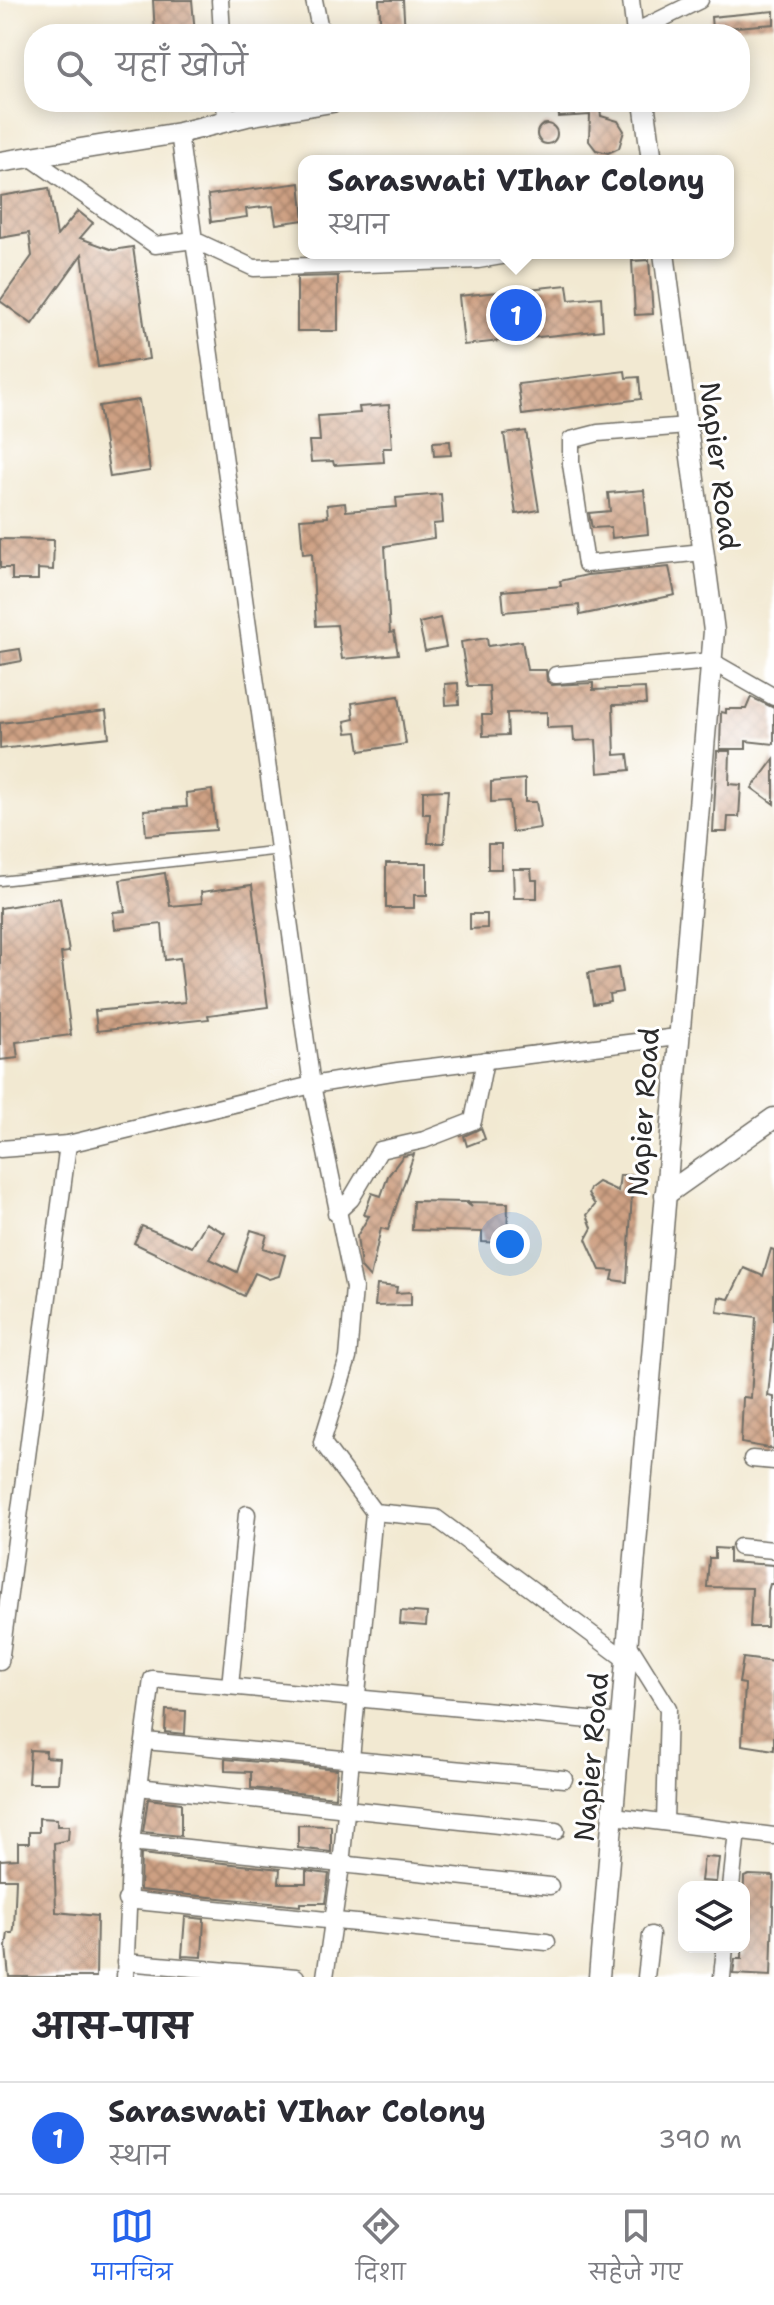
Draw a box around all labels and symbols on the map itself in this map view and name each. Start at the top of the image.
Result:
pin: 1 [490,285,542,345]
street label: Napier Road [691,379,749,553]
street label: Napier Road [618,1026,668,1198]
your location [490,1224,530,1264]
street label: Napier Road [565,1671,617,1843]

